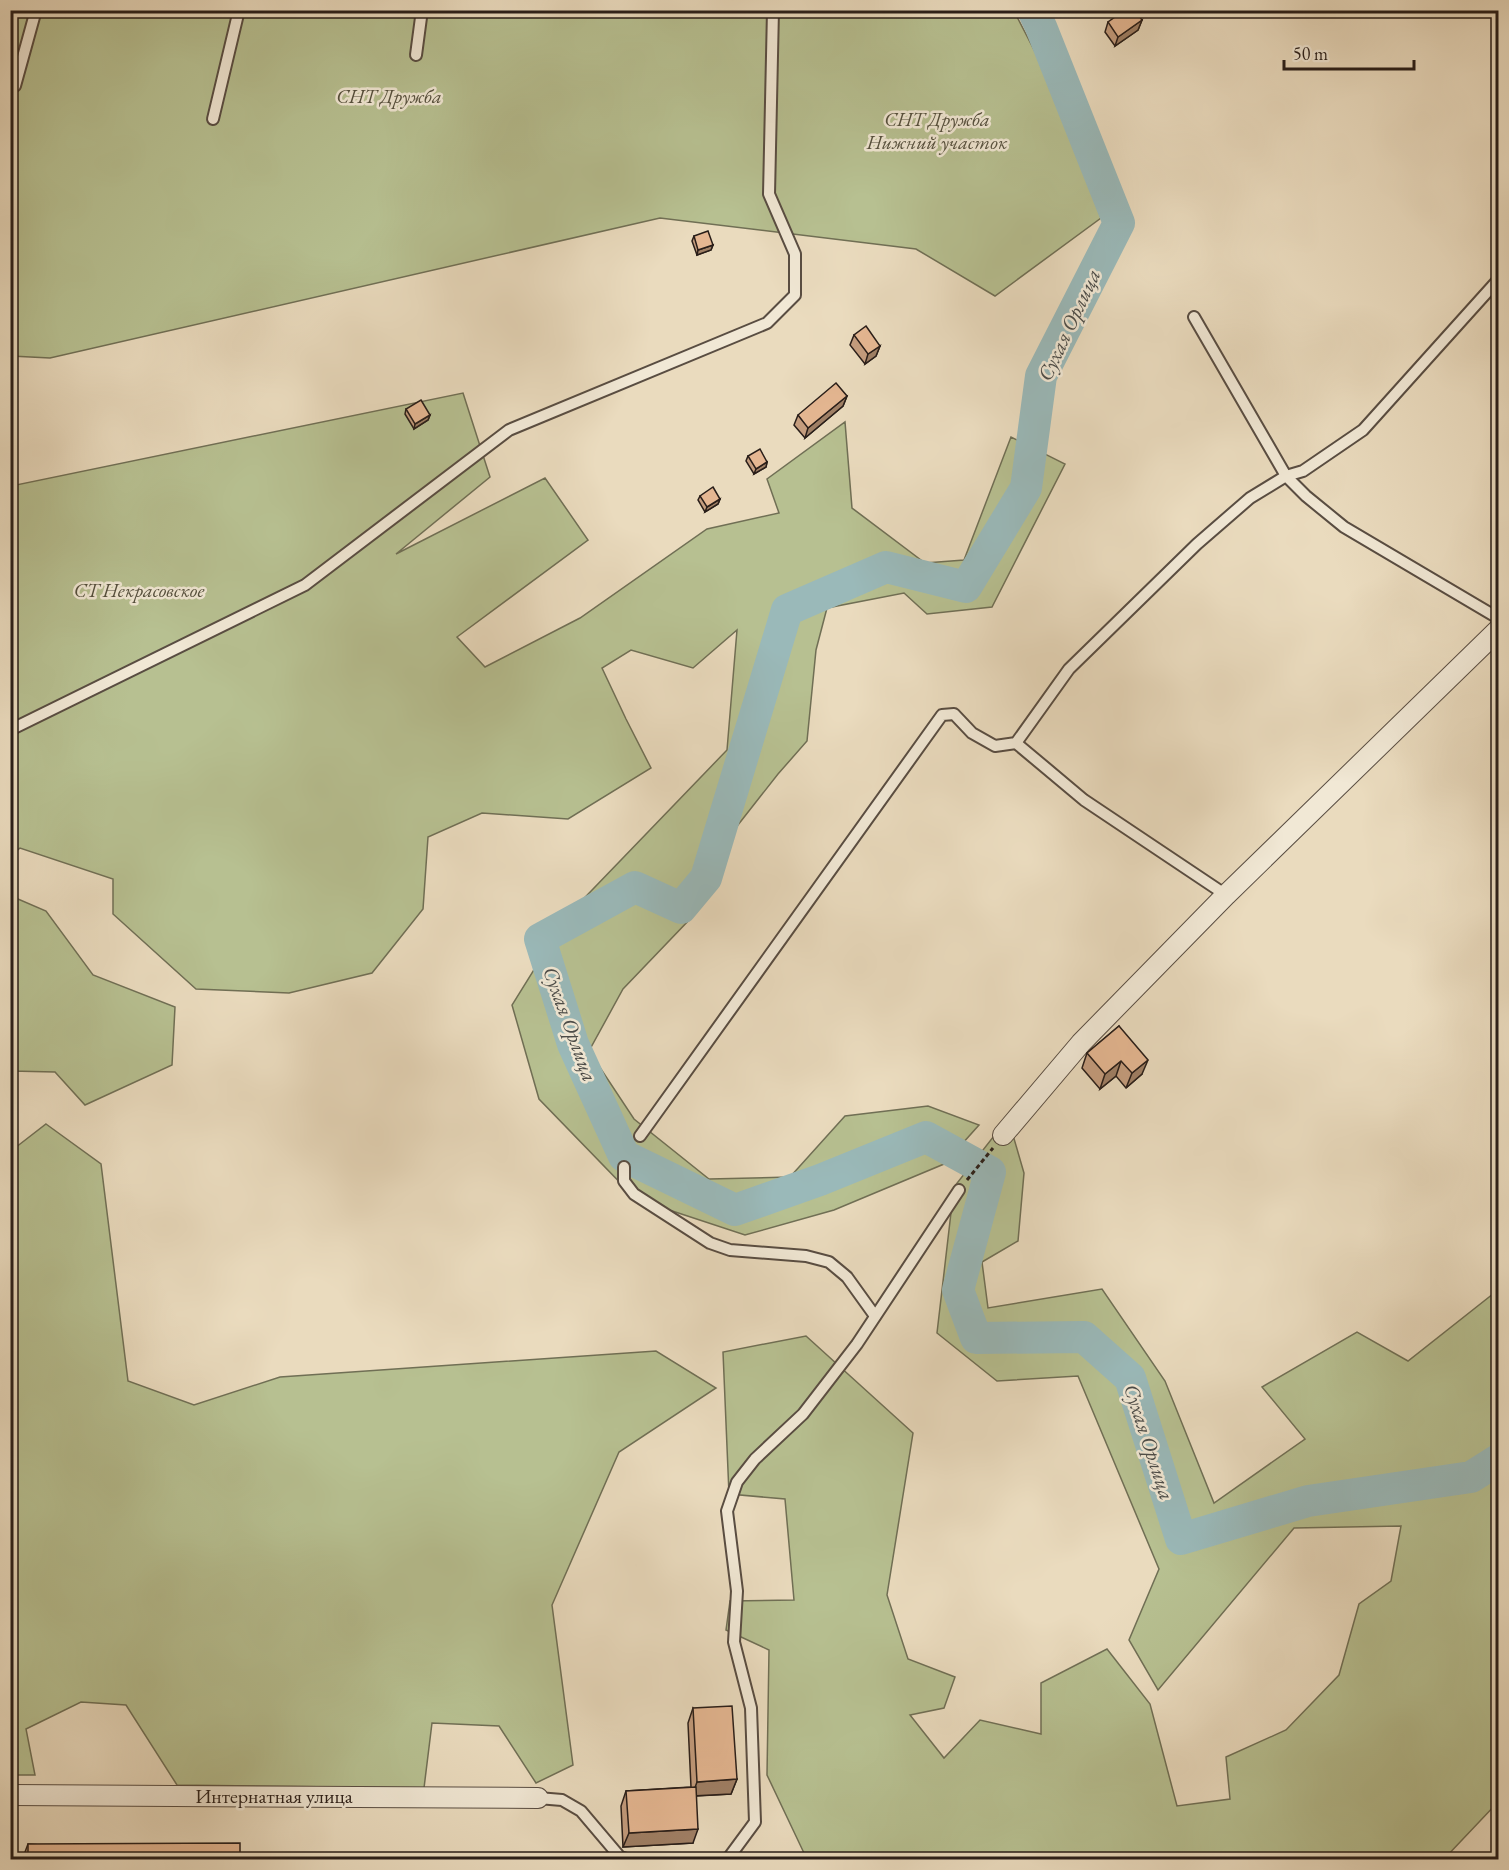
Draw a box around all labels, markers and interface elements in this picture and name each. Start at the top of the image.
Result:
scale bar [1284,33,1414,71]
text: 50 m [1293,42,1328,65]
park label: СНТ Дружба [336,83,442,109]
park label: СНТ Дружба Нижний участок [866,106,1008,155]
water label: Сухая Орлица [1031,265,1106,385]
park label: СТ Некрасовское [74,577,204,603]
water label: Сухая Орлица [537,963,604,1085]
water label: Сухая Орлица [1118,1380,1181,1503]
street label: Интернатная улица [195,1783,353,1809]

